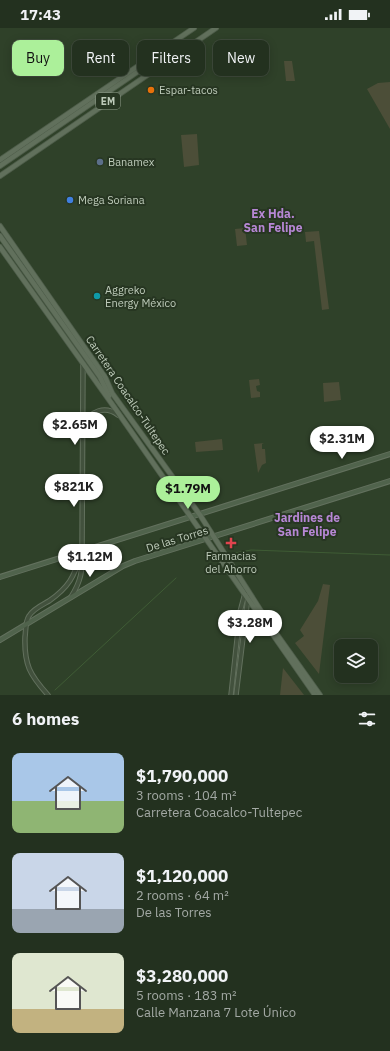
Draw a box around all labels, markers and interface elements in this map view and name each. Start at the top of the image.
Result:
text: 17:43 [20,5,61,24]
chip: Buy [12,40,64,76]
chip: Rent [72,40,129,76]
chip: Filters [137,40,205,76]
chip: New [213,40,269,76]
place label: Espar-tacos [159,83,218,97]
marker: Espar-tacos [146,85,156,95]
road number: EM [96,93,120,109]
place label: Banamex [108,155,155,169]
marker: Banamex [95,157,105,167]
place label: Mega Soriana [78,193,145,207]
marker: Mega Soriana [65,195,75,205]
district label: Ex Hda. San Felipe [244,206,303,235]
place label: Aggreko Energy México [105,283,176,310]
marker: Aggreko Energy México [92,291,102,301]
street label: Carretera Coacalco-Tultepec [83,333,173,458]
pin: $2.65M [42,412,108,446]
text: $2.65M [52,416,98,433]
pin: $2.31M [309,426,375,460]
text: $2.31M [319,430,365,447]
pin: $821K [46,474,102,508]
pin: $1.79M [155,476,221,510]
text: $821K [54,478,94,495]
text: $1.79M [165,480,211,497]
district label: Jardines de San Felipe [274,510,340,539]
street label: De las Torres [144,523,210,555]
marker: Farmacias del Ahorro [226,538,236,548]
pin: $1.12M [57,544,123,578]
text: $1.12M [67,548,113,565]
place label: Farmacias del Ahorro [205,549,257,576]
pin: $3.28M [217,610,283,644]
text: $3.28M [227,614,273,631]
map controls [334,639,378,683]
button: layers [334,639,378,683]
text: 6 homes [12,708,79,730]
icon: filters [356,708,378,730]
text: $1,790,000 [136,765,228,787]
icon: home [44,769,92,817]
text: 3 rooms · 104 m² [136,787,237,804]
text: Carretera Coacalco-Tultepec [136,804,302,821]
text: $1,120,000 [136,865,228,887]
icon: home [44,869,92,917]
text: 2 rooms · 64 m² [136,887,229,904]
text: De las Torres [136,904,212,921]
text: $3,280,000 [136,965,228,987]
icon: home [44,969,92,1017]
text: 5 rooms · 183 m² [136,987,237,1004]
text: Calle Manzana 7 Lote Único [136,1004,296,1021]

